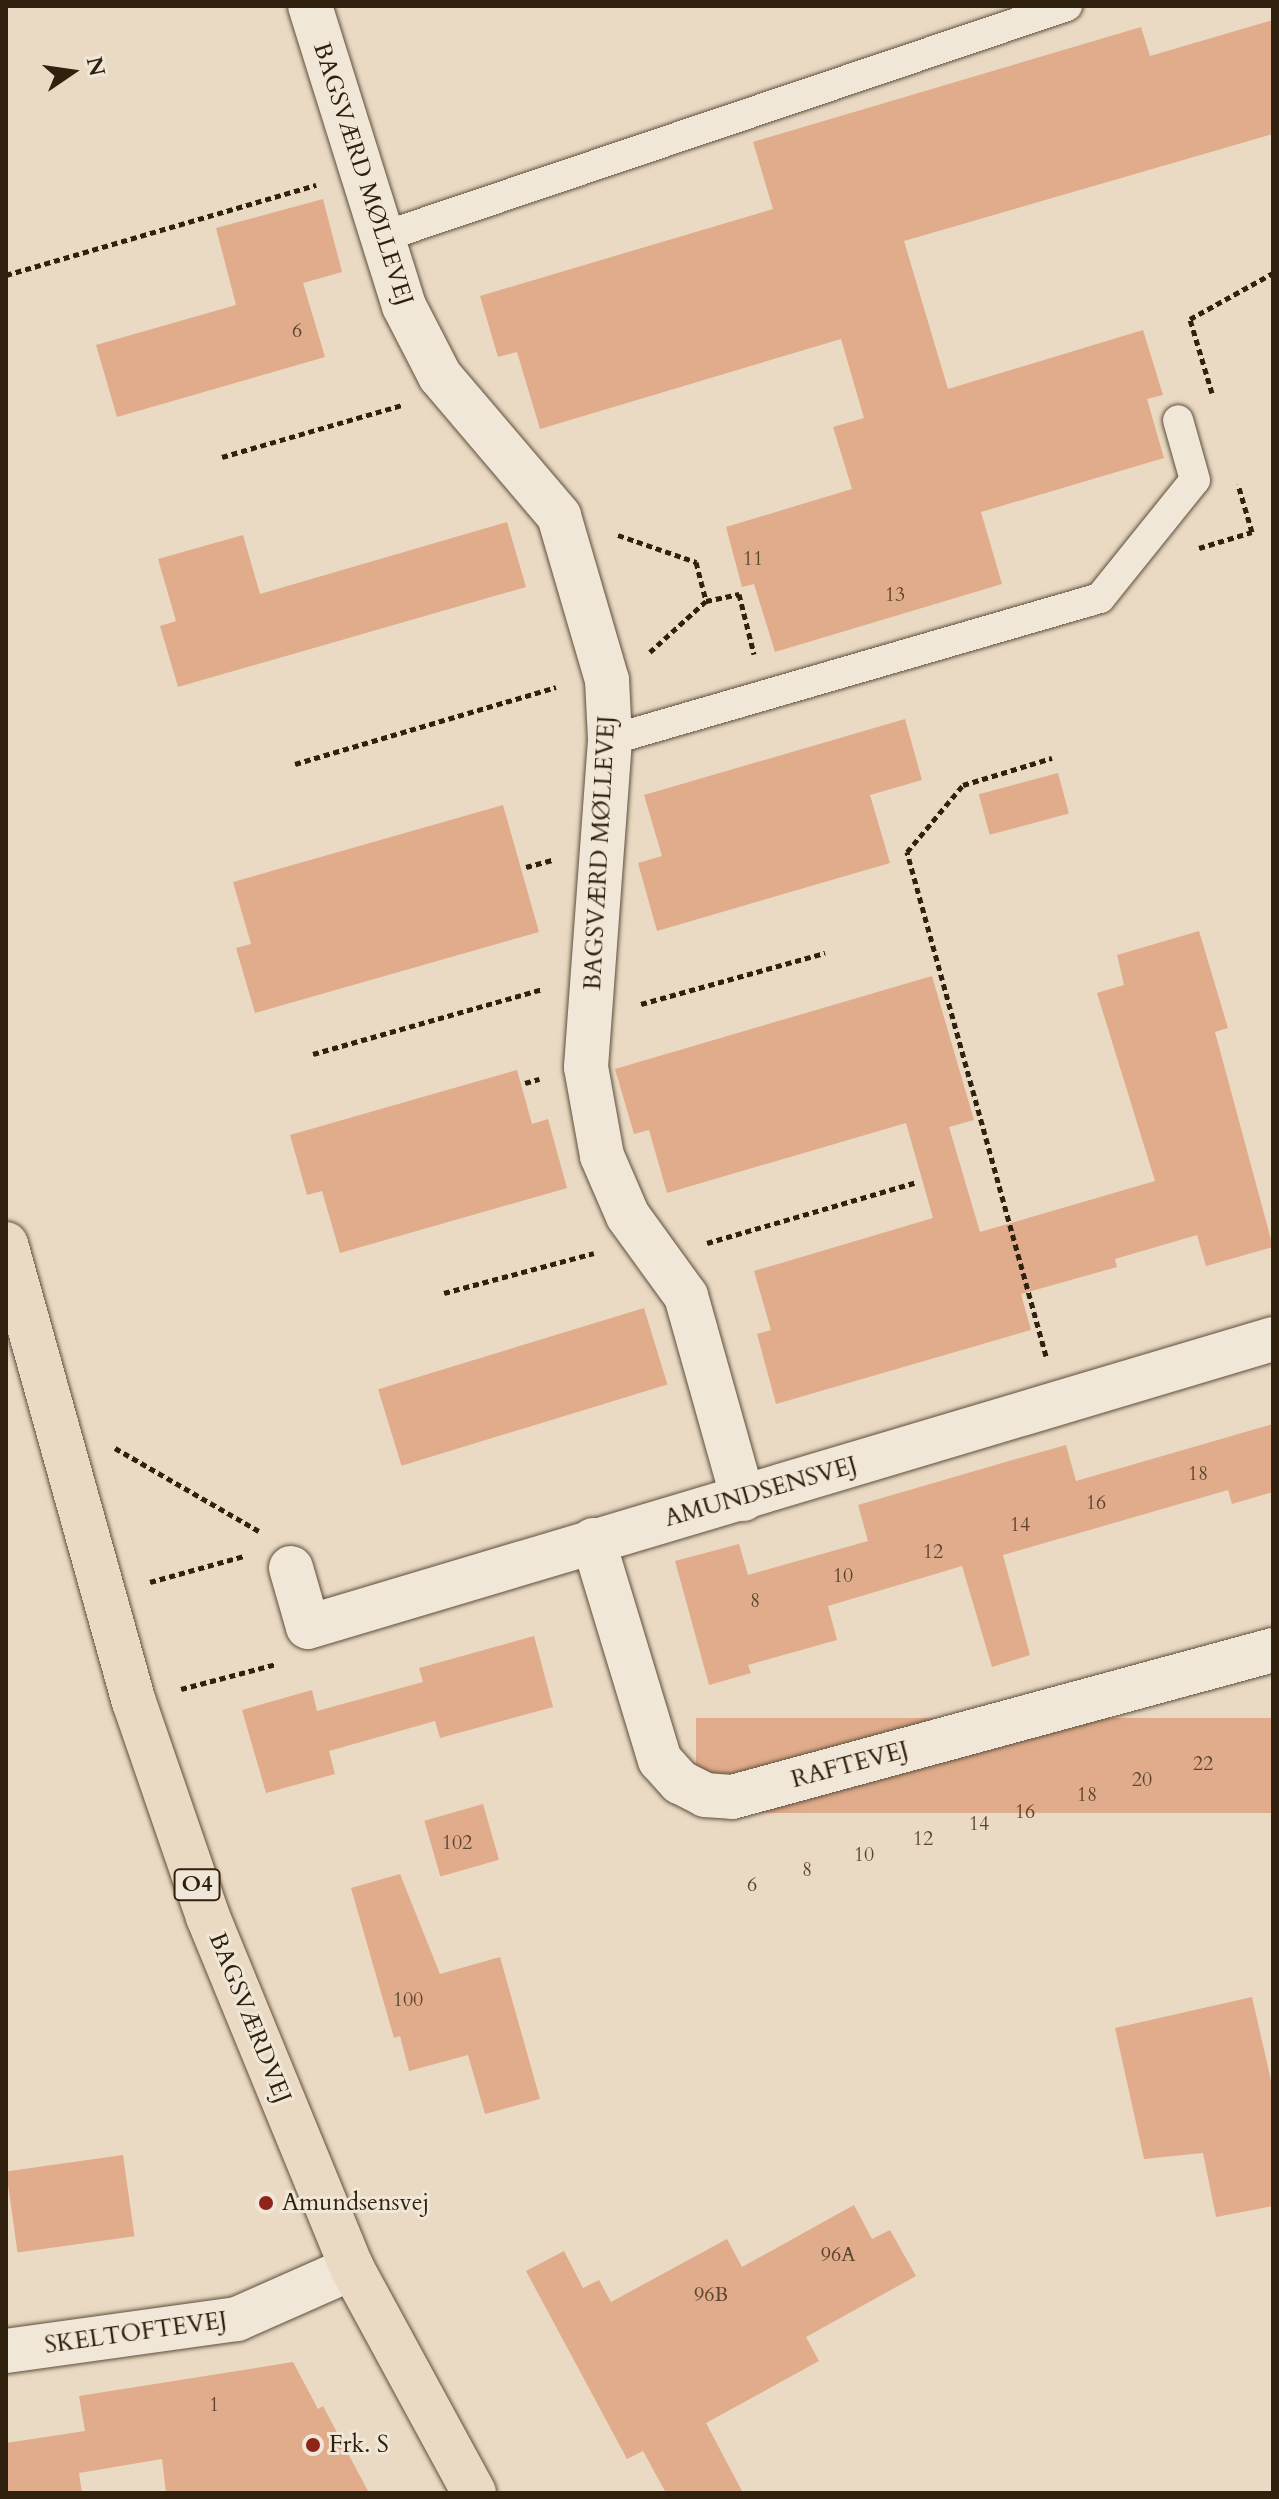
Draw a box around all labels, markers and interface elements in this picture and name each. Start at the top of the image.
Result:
north arrow [32,32,112,112]
street label: BAGSVÆRD MØLLEVEJ [307,39,419,309]
text: N [79,54,112,79]
house number: 6 [292,318,302,342]
house number: 11 [743,546,763,570]
house number: 13 [885,582,905,606]
street label: BAGSVÆRD MØLLEVEJ [578,715,622,991]
street label: AMUNDSENSVEJ [661,1451,861,1533]
house number: 18 [1188,1461,1208,1485]
house number: 16 [1086,1490,1106,1514]
house number: 14 [1010,1512,1030,1536]
house number: 12 [923,1539,943,1563]
house number: 10 [833,1563,853,1587]
house number: 8 [750,1588,760,1612]
street label: RAFTEVEJ [788,1736,912,1794]
house number: 22 [1193,1751,1213,1775]
house number: 20 [1132,1767,1152,1791]
house number: 18 [1077,1782,1097,1806]
house number: 16 [1015,1799,1035,1823]
house number: 14 [969,1811,989,1835]
house number: 12 [913,1826,933,1850]
house number: 102 [442,1830,472,1854]
house number: 10 [854,1842,874,1866]
house number: 8 [802,1857,812,1881]
road number: O4 [173,1867,221,1903]
house number: 6 [747,1872,757,1896]
street label: BAGSVÆRDVEJ [203,1929,297,2107]
house number: 100 [393,1987,423,2011]
place label: Amundsensvej [282,2189,429,2217]
marker: Amundsensvej [257,2194,275,2212]
house number: 96A [821,2242,855,2266]
house number: 96B [694,2282,728,2306]
street label: SKELTOFTEVEJ [43,2306,229,2360]
house number: 1 [209,2392,219,2416]
place label: Frk. S [329,2431,389,2459]
marker: Frk. S [304,2436,322,2454]

